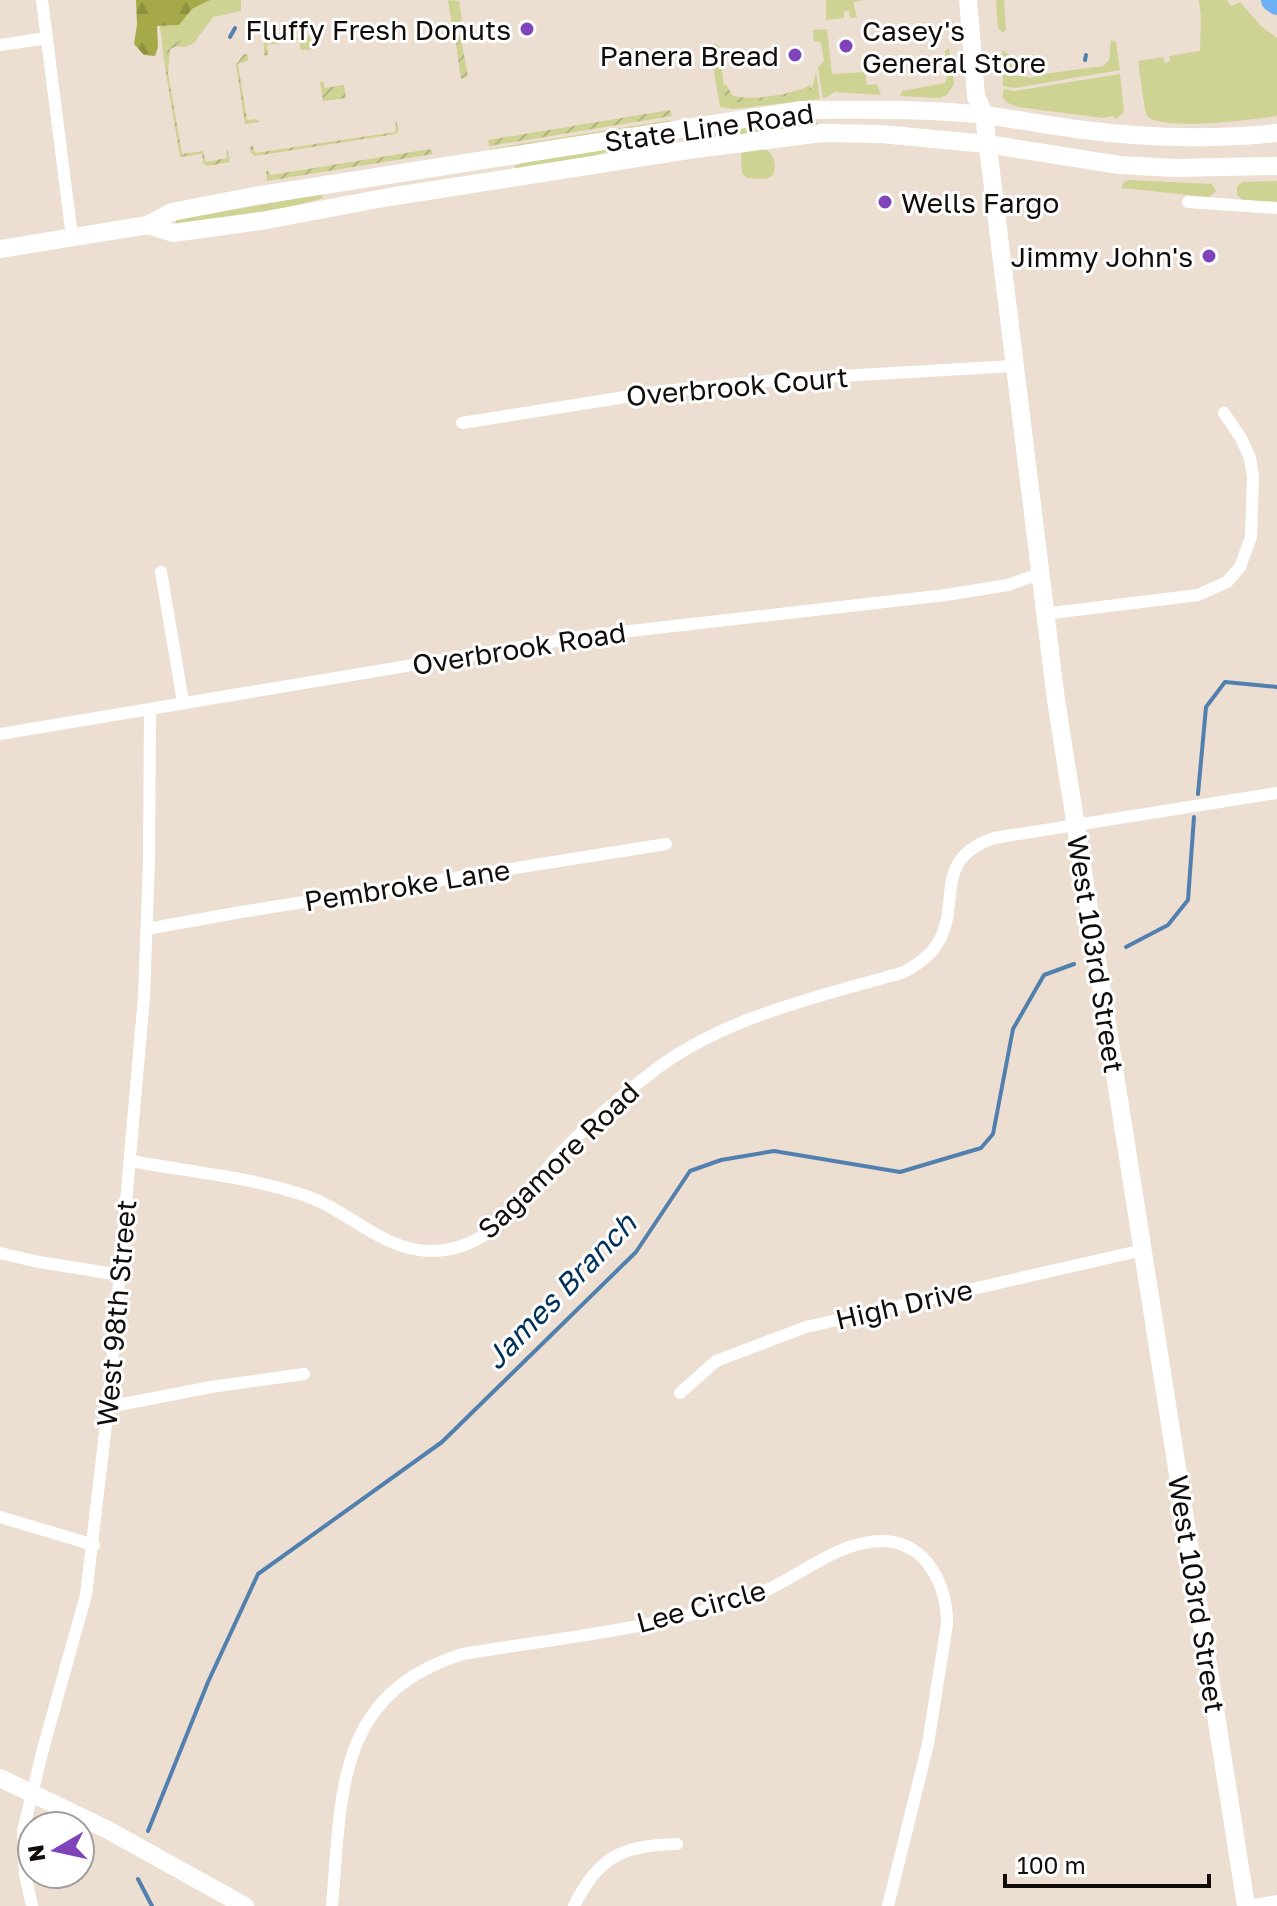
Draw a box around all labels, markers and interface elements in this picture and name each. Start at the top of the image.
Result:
place label: Fluffy Fresh Donuts [245,13,511,46]
place label: Casey's General Store [862,14,1046,79]
marker: Fluffy Fresh Donuts [518,20,536,38]
marker: Casey's General Store [837,37,855,55]
place label: Panera Bread [600,39,779,72]
marker: Panera Bread [786,46,804,64]
street label: State Line Road [602,96,816,158]
place label: Wells Fargo [901,186,1059,219]
marker: Wells Fargo [876,193,894,211]
place label: Jimmy John's [1011,240,1193,273]
marker: Jimmy John's [1200,247,1218,265]
street label: Overbrook Court [625,360,849,412]
street label: Overbrook Road [410,615,628,681]
street label: West 103rd Street [1061,833,1131,1075]
street label: Pembroke Lane [302,852,512,918]
street label: Sagamore Road [471,1075,645,1245]
street label: West 98th Street [90,1198,142,1428]
water label: James Branch [477,1204,644,1376]
street label: High Drive [832,1272,976,1336]
street label: West 103rd Street [1162,1473,1232,1715]
street label: Lee Circle [633,1573,769,1639]
north arrow [16,1810,96,1890]
scale bar [1005,1838,1209,1888]
text: N [21,1843,50,1864]
text: 100 m [1017,1850,1086,1879]

